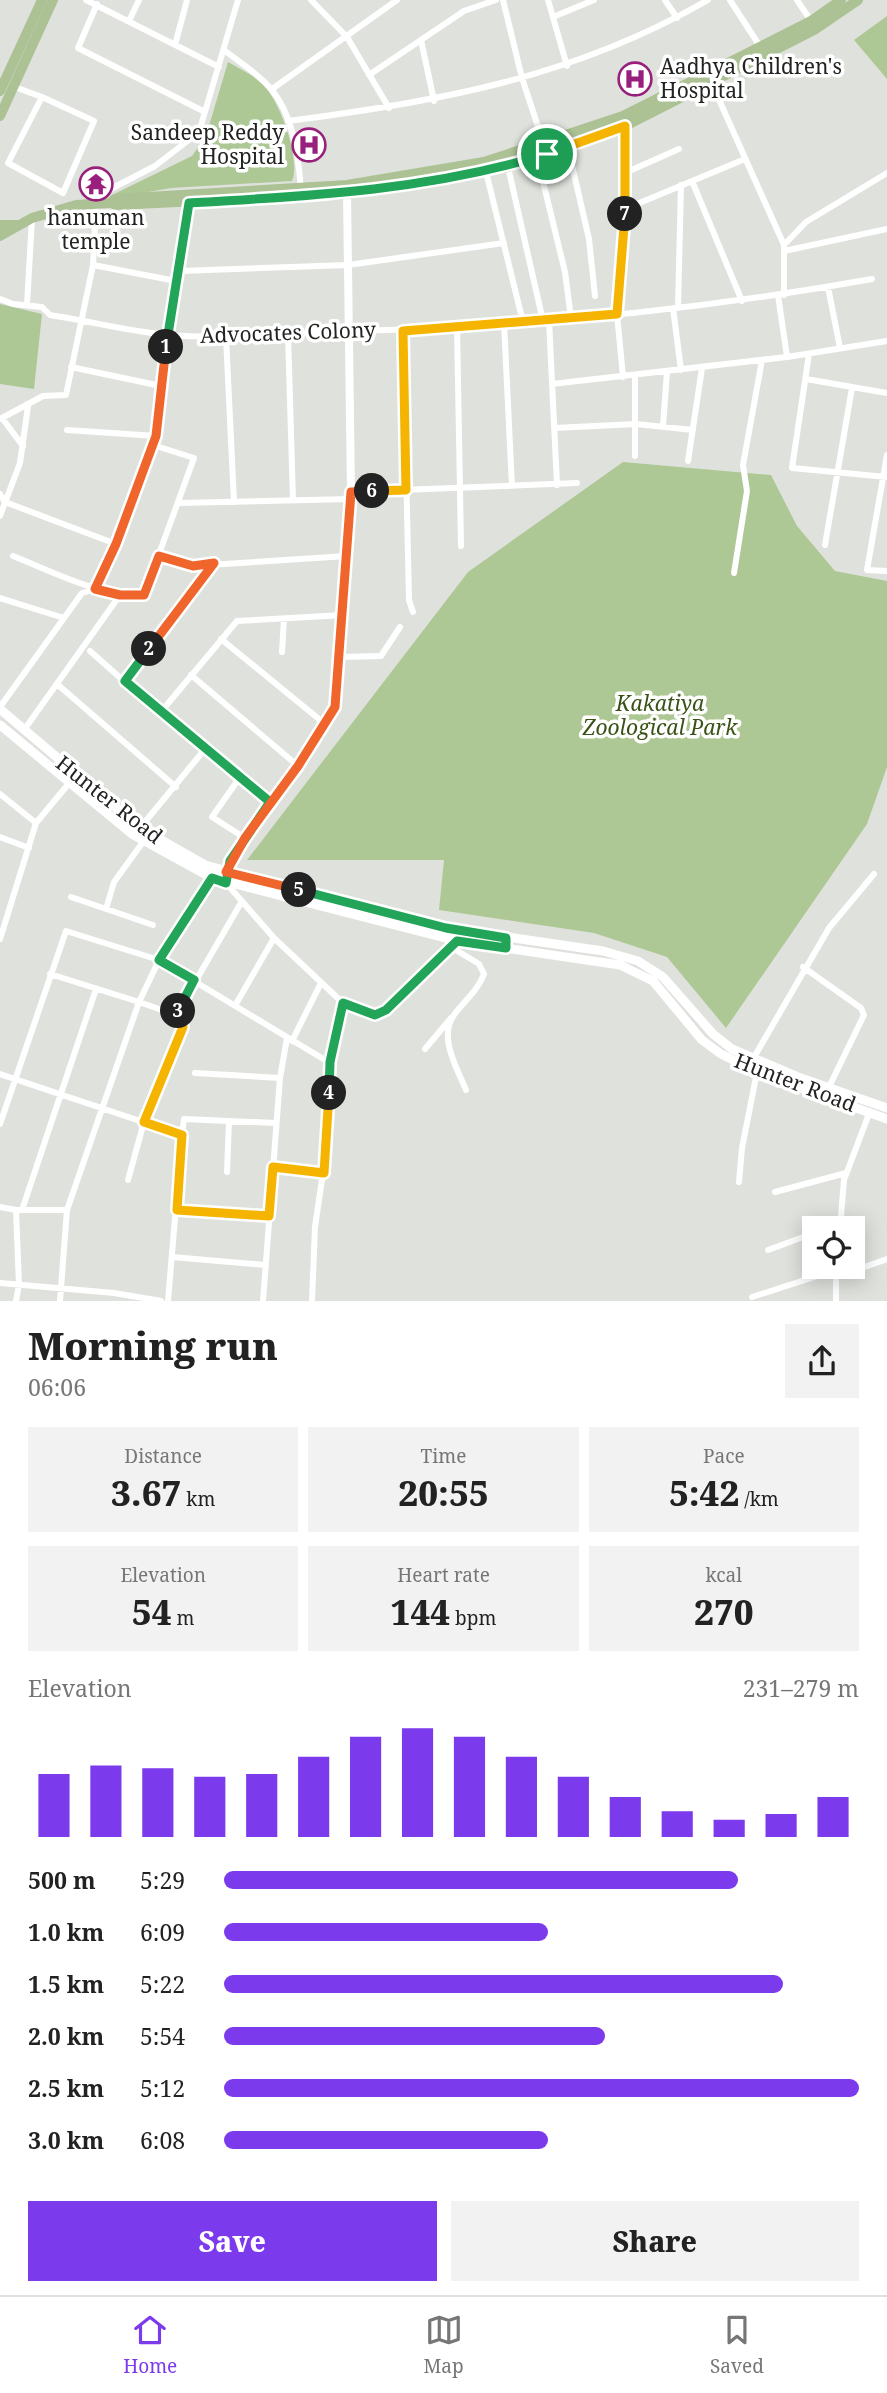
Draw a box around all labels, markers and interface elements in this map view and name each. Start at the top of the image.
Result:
place label: Aadhya Children's Hospital [660,52,842,104]
hospital icon: Aadhya Children's Hospital [616,60,654,98]
place label: Sandeep Reddy Hospital [131,118,284,170]
pin [517,124,577,184]
hospital icon: Sandeep Reddy Hospital [290,126,328,164]
icon: arrive [528,135,566,173]
temple icon: hanuman temple [77,165,115,203]
pin: 7 [608,196,642,232]
text: 7 [619,200,630,226]
place label: hanuman temple [47,203,145,255]
street label: Advocates Colony [200,315,376,349]
pin: 1 [148,330,184,364]
text: 1 [160,333,171,359]
pin: 6 [354,474,390,508]
text: 6 [366,477,377,503]
pin: 2 [132,632,166,666]
text: 2 [143,635,154,661]
park label: Kakatiya Zoological Park [582,689,738,741]
street label: Hunter Road [51,749,169,850]
pin: 5 [282,872,316,908]
text: 5 [293,876,304,902]
pin: 3 [160,993,196,1028]
text: 3 [172,997,183,1023]
street label: Hunter Road [731,1046,860,1118]
pin: 4 [312,1076,346,1110]
text: 4 [323,1079,334,1105]
map controls [802,1216,865,1279]
button: locate [802,1216,865,1279]
text: Morning run [28,1319,278,1371]
button: share [785,1324,859,1398]
text: 06:06 [28,1371,86,1403]
text: Distance [124,1443,202,1469]
text: Time [421,1443,466,1469]
text: Pace [703,1443,745,1469]
text: 3.67 [111,1469,181,1516]
text: 20:55 [398,1469,489,1516]
text: 5:42 [669,1469,739,1516]
text: km [181,1486,215,1512]
text: /km [739,1486,779,1512]
text: Elevation [120,1562,206,1588]
text: Heart rate [397,1562,490,1588]
text: kcal [705,1562,742,1588]
text: 54 [132,1588,172,1635]
text: 144 [391,1588,450,1635]
text: 270 [694,1588,754,1635]
text: m [172,1605,194,1631]
text: bpm [450,1605,496,1631]
text: Elevation [28,1672,132,1704]
text: 231–279 m [743,1672,859,1704]
text: 500 m [28,1864,96,1896]
text: 5:29 [140,1864,185,1896]
text: 1.0 km [28,1916,104,1948]
text: 6:09 [140,1916,185,1948]
text: 1.5 km [28,1968,104,2000]
text: 5:22 [140,1968,185,2000]
text: 2.0 km [28,2020,104,2052]
text: 5:54 [140,2020,185,2052]
text: 2.5 km [28,2072,104,2104]
text: 5:12 [140,2072,185,2104]
text: 3.0 km [28,2124,104,2156]
text: 6:08 [140,2124,185,2156]
button: Save [28,2201,437,2281]
button: Share [451,2201,859,2281]
tab: Home [123,2311,177,2379]
tab: Map [424,2311,464,2379]
tab: Saved [710,2311,764,2379]

